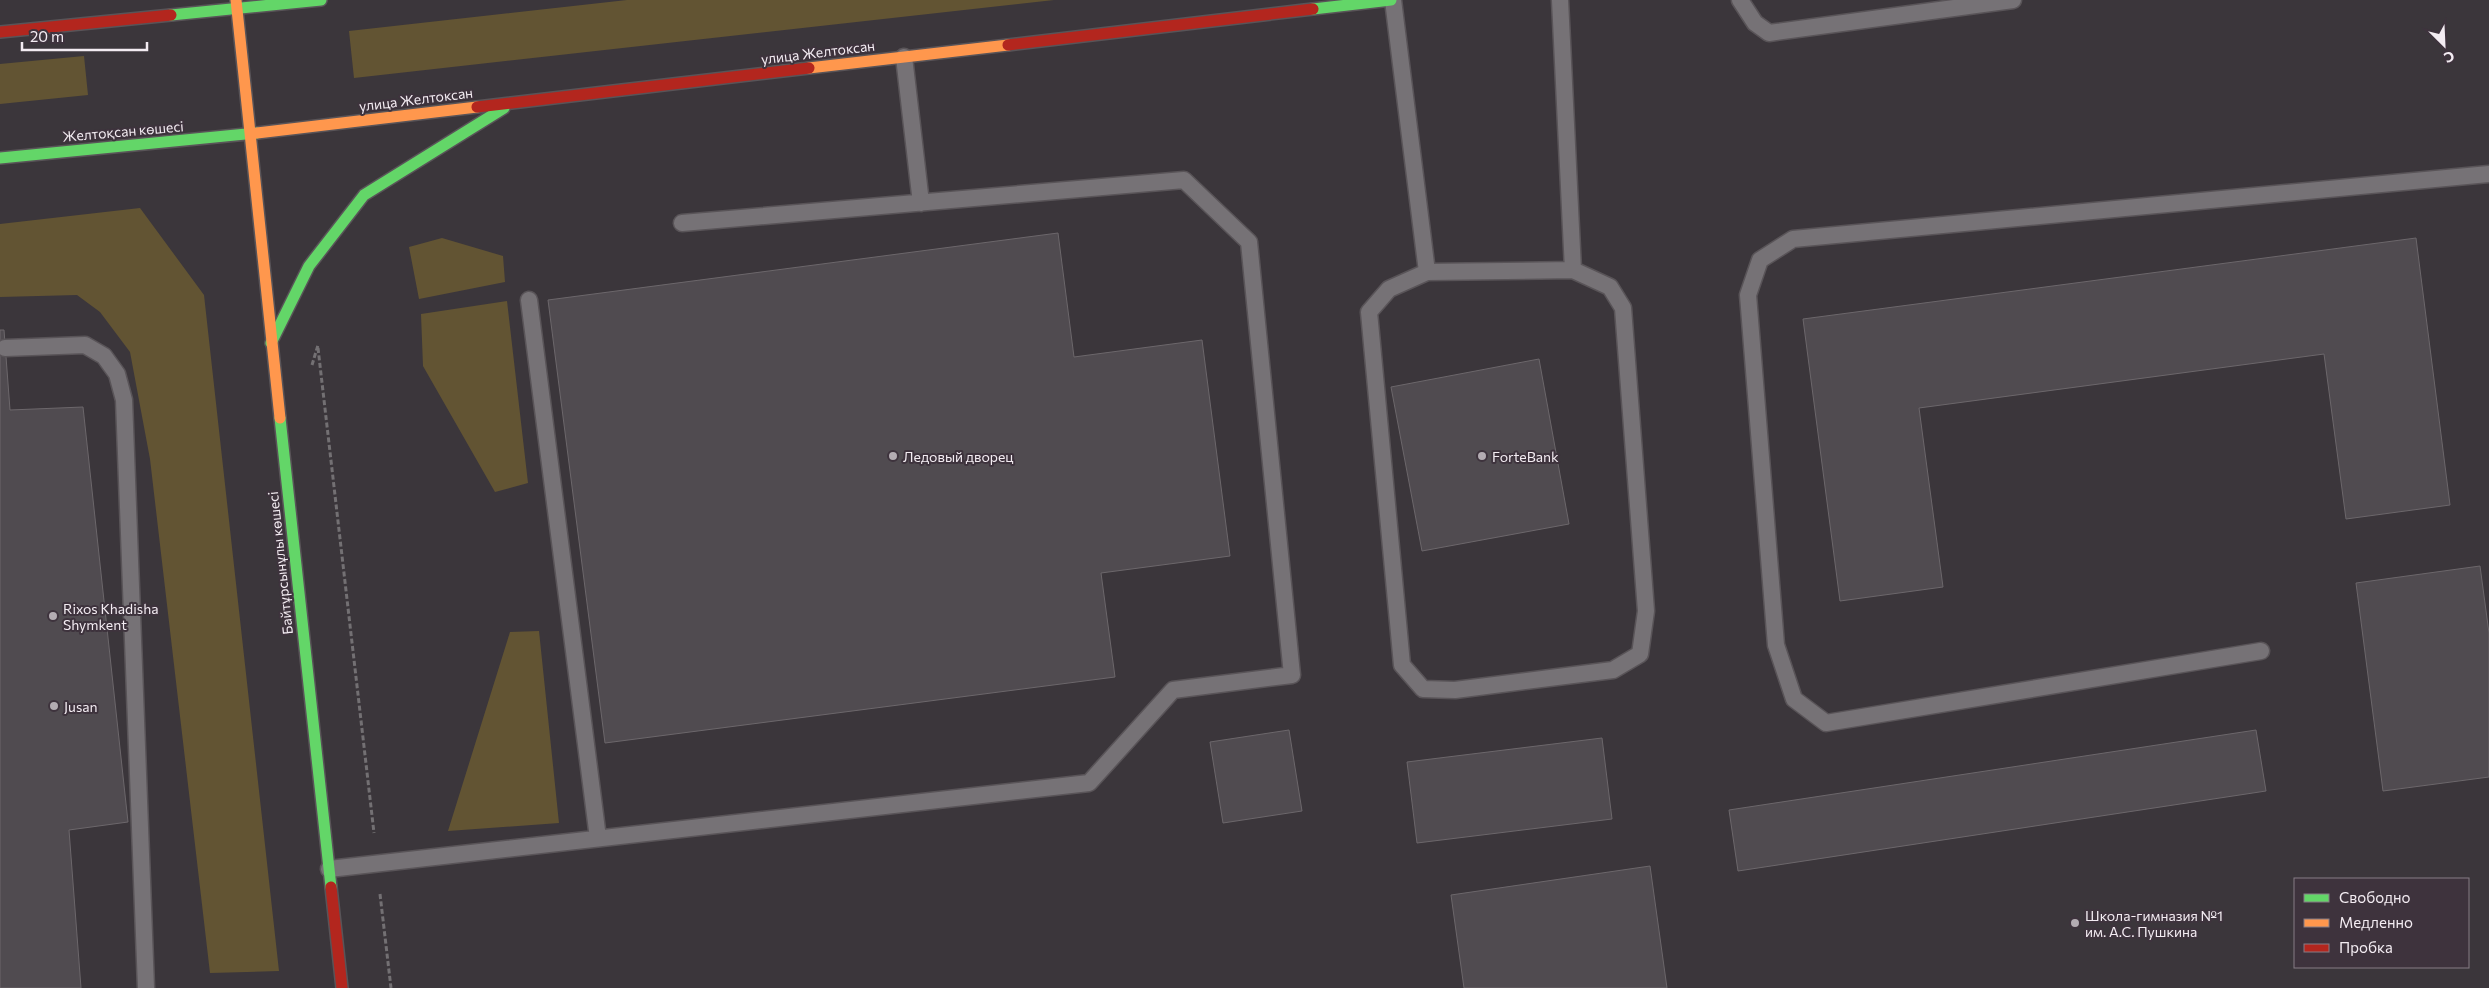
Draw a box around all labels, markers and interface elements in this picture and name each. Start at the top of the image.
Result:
scale bar [22,20,148,52]
north arrow [2419,20,2469,70]
text: 20 m [30,27,64,45]
street label: улица Желтоксан [760,37,876,67]
text: С [2442,48,2457,67]
street label: улица Желтоксан [358,84,474,114]
street label: Желтоқсан көшесі [62,117,184,145]
place label: Ледовый дворец [903,448,1013,465]
place label: ForteBank [1492,448,1559,465]
marker: Ледовый дворец [887,450,899,462]
marker: ForteBank [1476,450,1488,462]
street label: Байтұрсынұлы көшесі [264,491,296,635]
place label: Rixos Khadisha Shymkent [63,600,159,633]
marker: Rixos Khadisha Shymkent [47,610,59,622]
place label: Jusan [64,698,98,715]
marker: Jusan [48,700,60,712]
legend [2294,878,2469,968]
text: Свободно [2339,888,2410,906]
place label: Школа-гимназия №1 им. А.С. Пушкина [2085,907,2223,940]
text: Медленно [2339,913,2413,931]
marker: Школа-гимназия №1 им. А.С. Пушкина [2069,917,2081,929]
text: Пробка [2339,938,2393,956]

